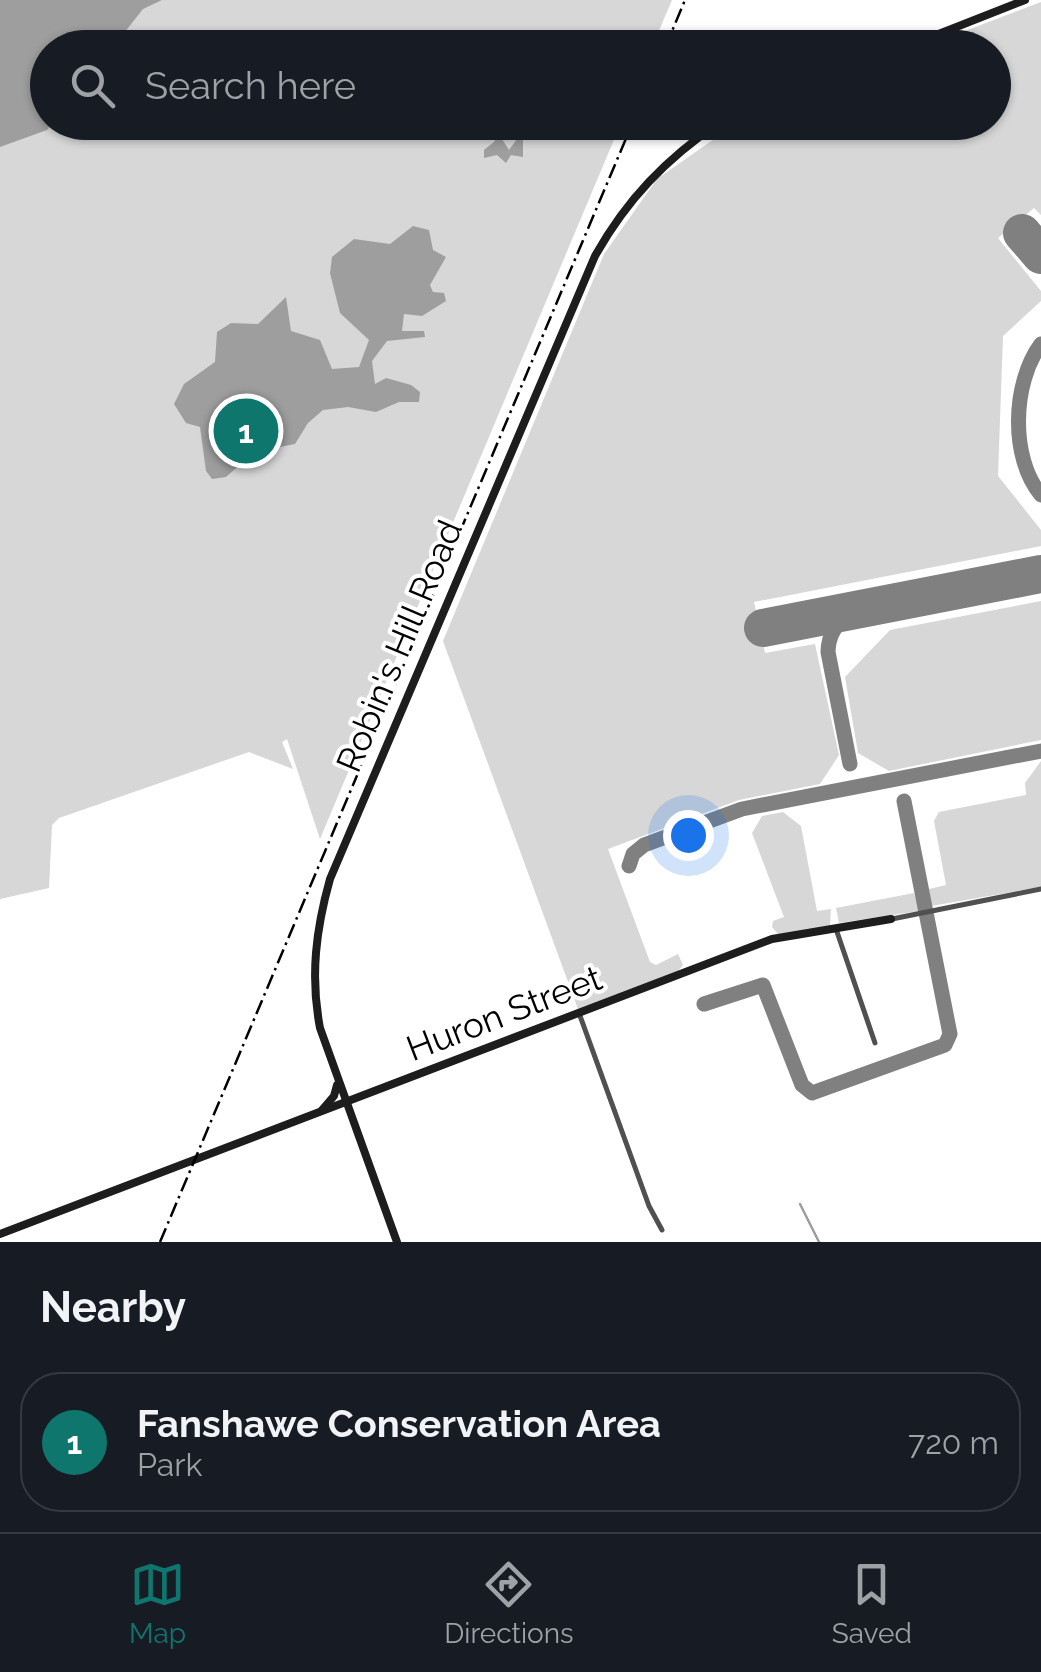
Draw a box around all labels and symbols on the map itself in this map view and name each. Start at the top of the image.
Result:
pin: 1 [214,394,278,468]
street label: Robin's Hill Road [328,514,470,778]
your location [663,810,714,861]
street label: Huron Street [401,957,608,1069]

